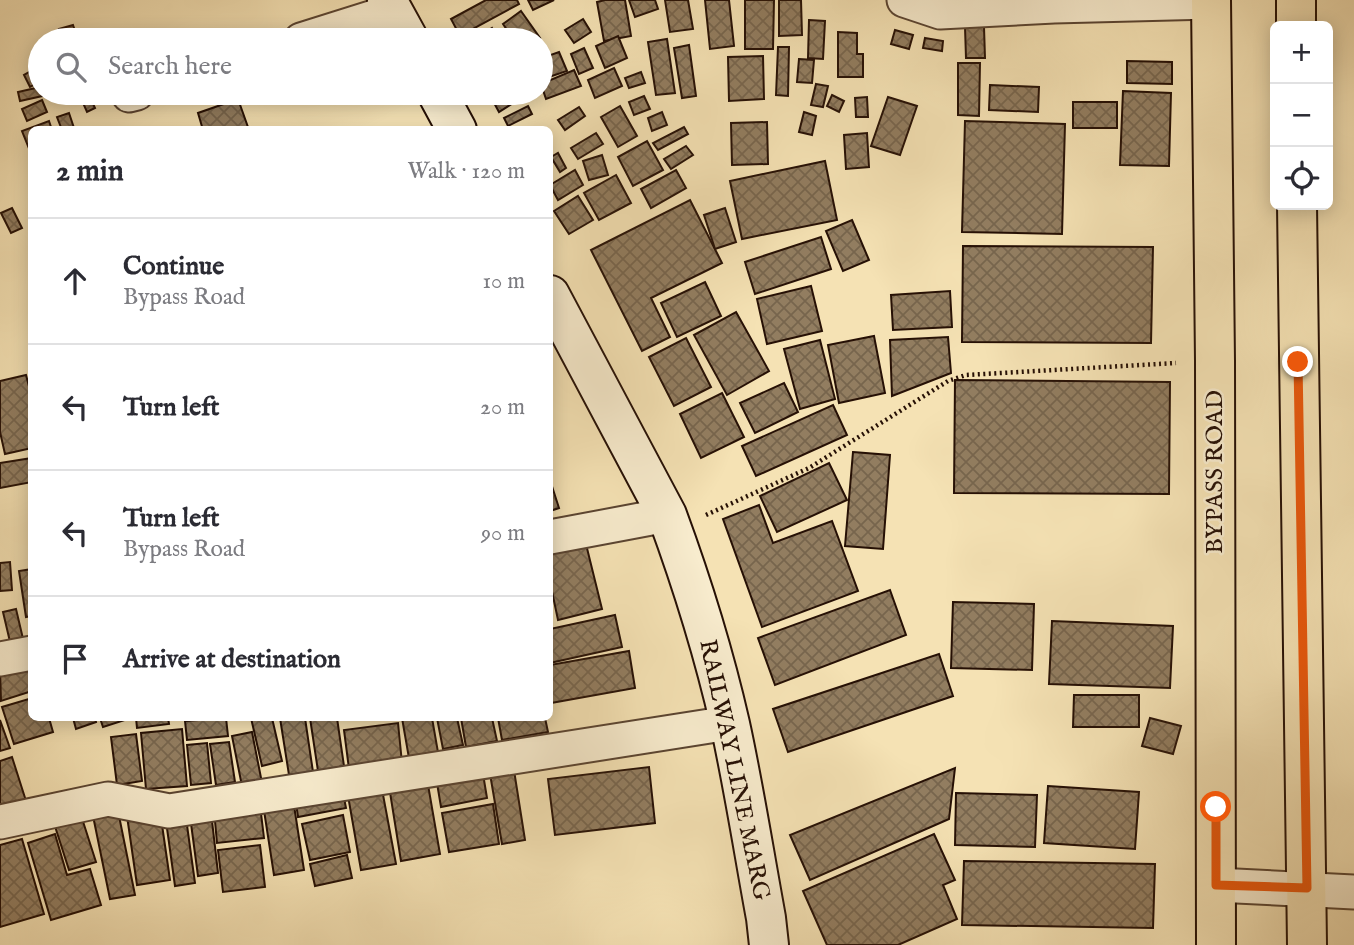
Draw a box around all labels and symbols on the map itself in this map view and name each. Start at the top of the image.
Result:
route end [1282,346,1313,377]
street label: BYPASS ROAD [1200,390,1231,554]
street label: RAILWAY LINE MARG [691,637,777,903]
route start [1200,791,1231,822]

